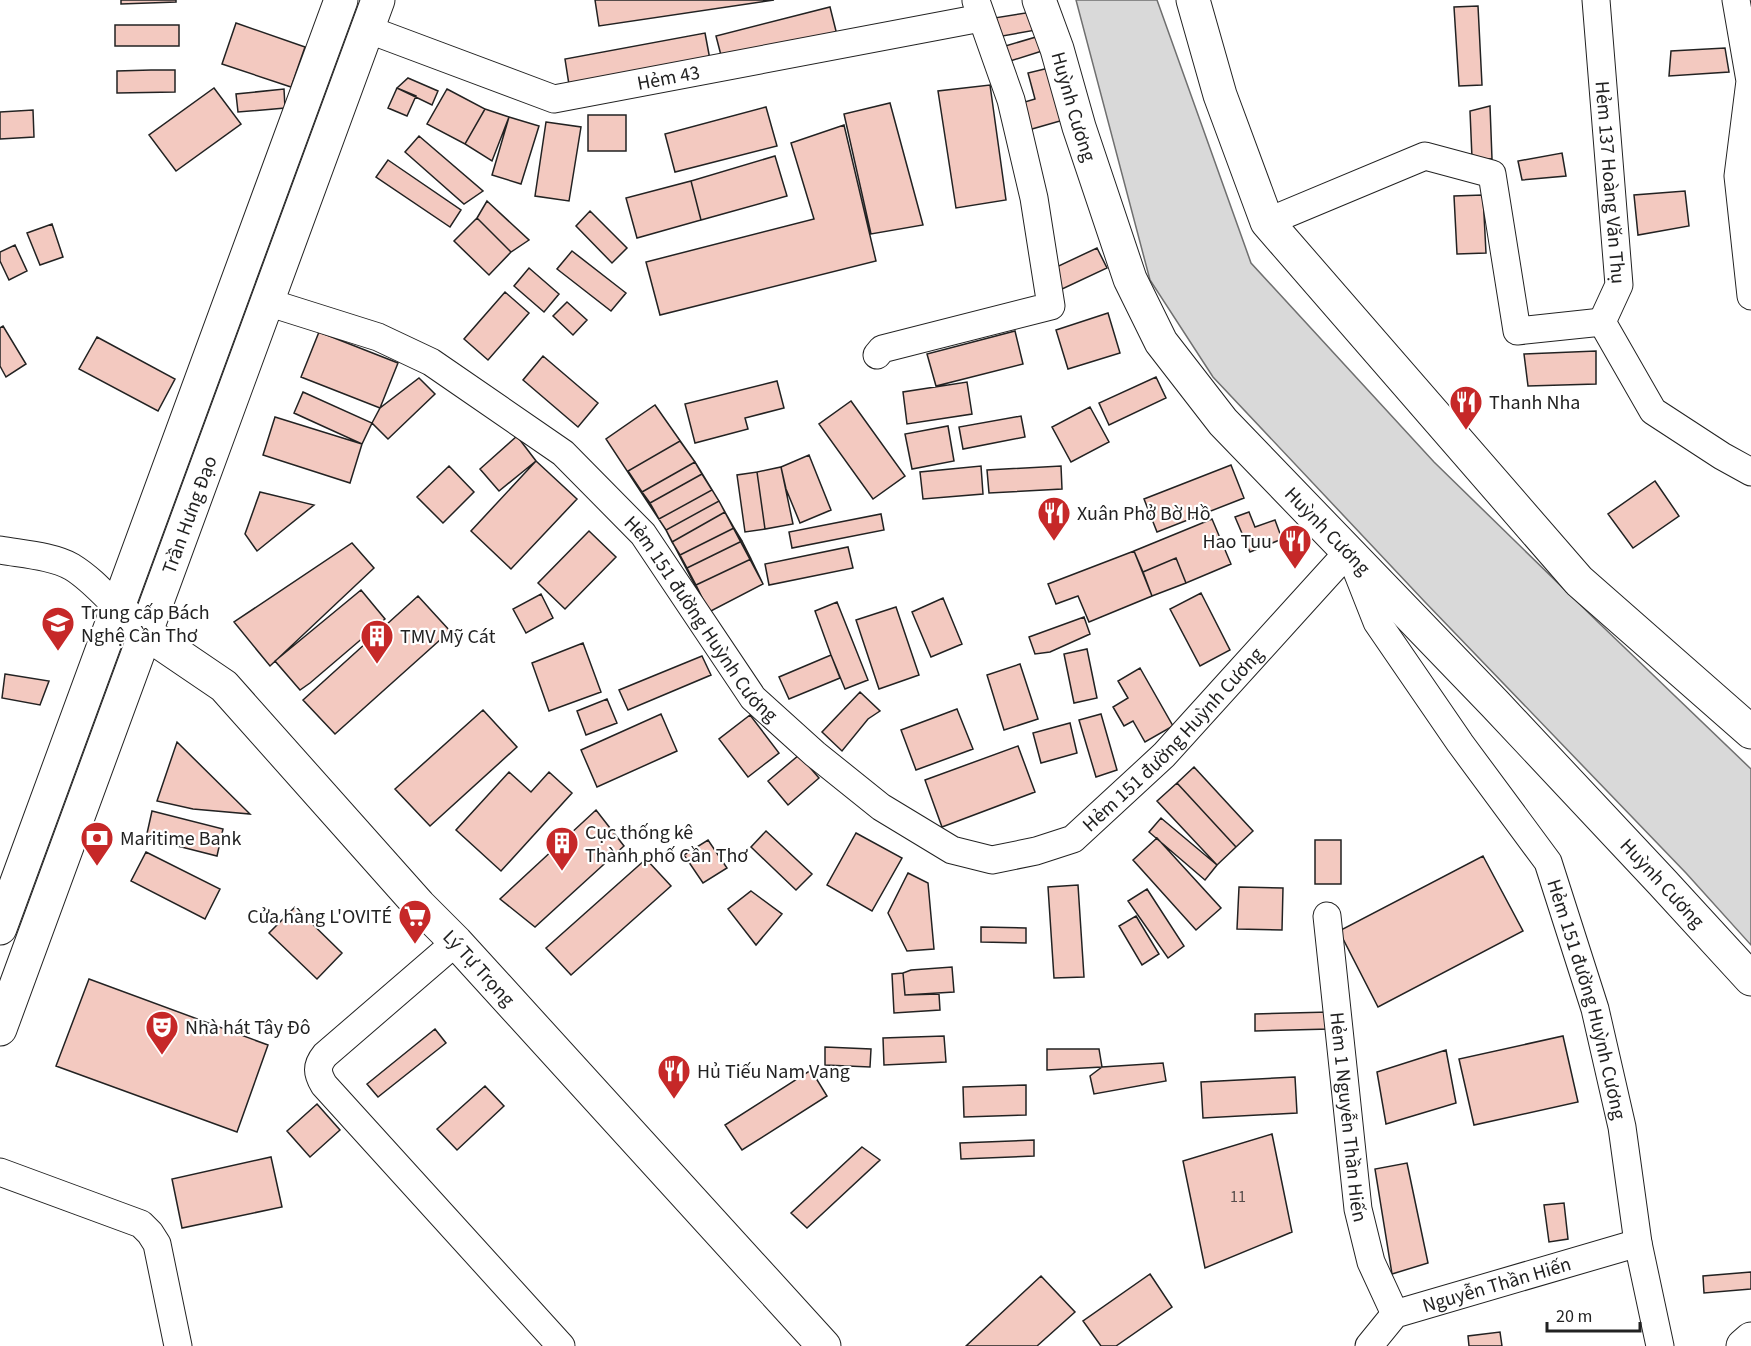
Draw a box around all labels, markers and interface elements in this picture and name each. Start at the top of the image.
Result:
street label: Huỳnh Cương [1043,49,1103,165]
street label: Hẻm 43 [635,59,702,98]
street label: Hẻm 137 Hoàng Văn Thụ [1588,80,1632,285]
restaurant icon: Thanh Nha [1448,384,1484,431]
place label: Thanh Nha [1489,389,1580,417]
street label: Trần Hưng Đạo [155,452,224,578]
street label: Huỳnh Cương [1278,481,1376,582]
restaurant icon: Xuân Phở Bờ Hồ [1036,495,1072,542]
place label: Xuân Phở Bờ Hồ [1077,500,1210,528]
street label: Hẻm 151 đường Huỳnh Cương [617,510,784,729]
restaurant icon: Hao Tuu [1277,523,1313,570]
place label: Hao Tuu [1202,528,1272,556]
place label: Trung cấp Bách Nghệ Cần Thơ [81,599,210,650]
school or university icon: Trung cấp Bách Nghệ Cần Thơ [40,605,76,652]
building icon: TMV Mỹ Cát [359,618,395,665]
place label: TMV Mỹ Cát [400,623,496,651]
street label: Hẻm 151 đường Huỳnh Cương [1077,641,1270,839]
place label: Cục thống kê Thành phố Cần Thơ [585,819,748,870]
bank icon: Maritime Bank [79,820,115,867]
place label: Maritime Bank [120,825,241,853]
building icon: Cục thống kê Thành phố Cần Thơ [544,825,580,872]
street label: Huỳnh Cương [1613,833,1711,935]
street label: Hẻm 151 đường Huỳnh Cương [1539,876,1633,1122]
supermarket icon: Cửa hàng L'OVITÉ [397,898,433,945]
place label: Cửa hàng L'OVITÉ [247,903,392,931]
street label: Lý Tự Trọng [436,924,521,1013]
theatre icon: Nhà hát Tây Đô [144,1009,180,1056]
street label: Hẻm 1 Nguyễn Thần Hiến [1322,1011,1374,1225]
place label: Nhà hát Tây Đô [185,1014,311,1042]
restaurant icon: Hủ Tiếu Nam Vang [656,1053,692,1100]
place label: Hủ Tiếu Nam Vang [697,1058,850,1086]
house number: 11 [1230,1186,1246,1208]
street label: Nguyễn Thần Hiến [1419,1250,1574,1320]
scale bar [1547,1295,1640,1333]
text: 20 m [1556,1304,1592,1329]

